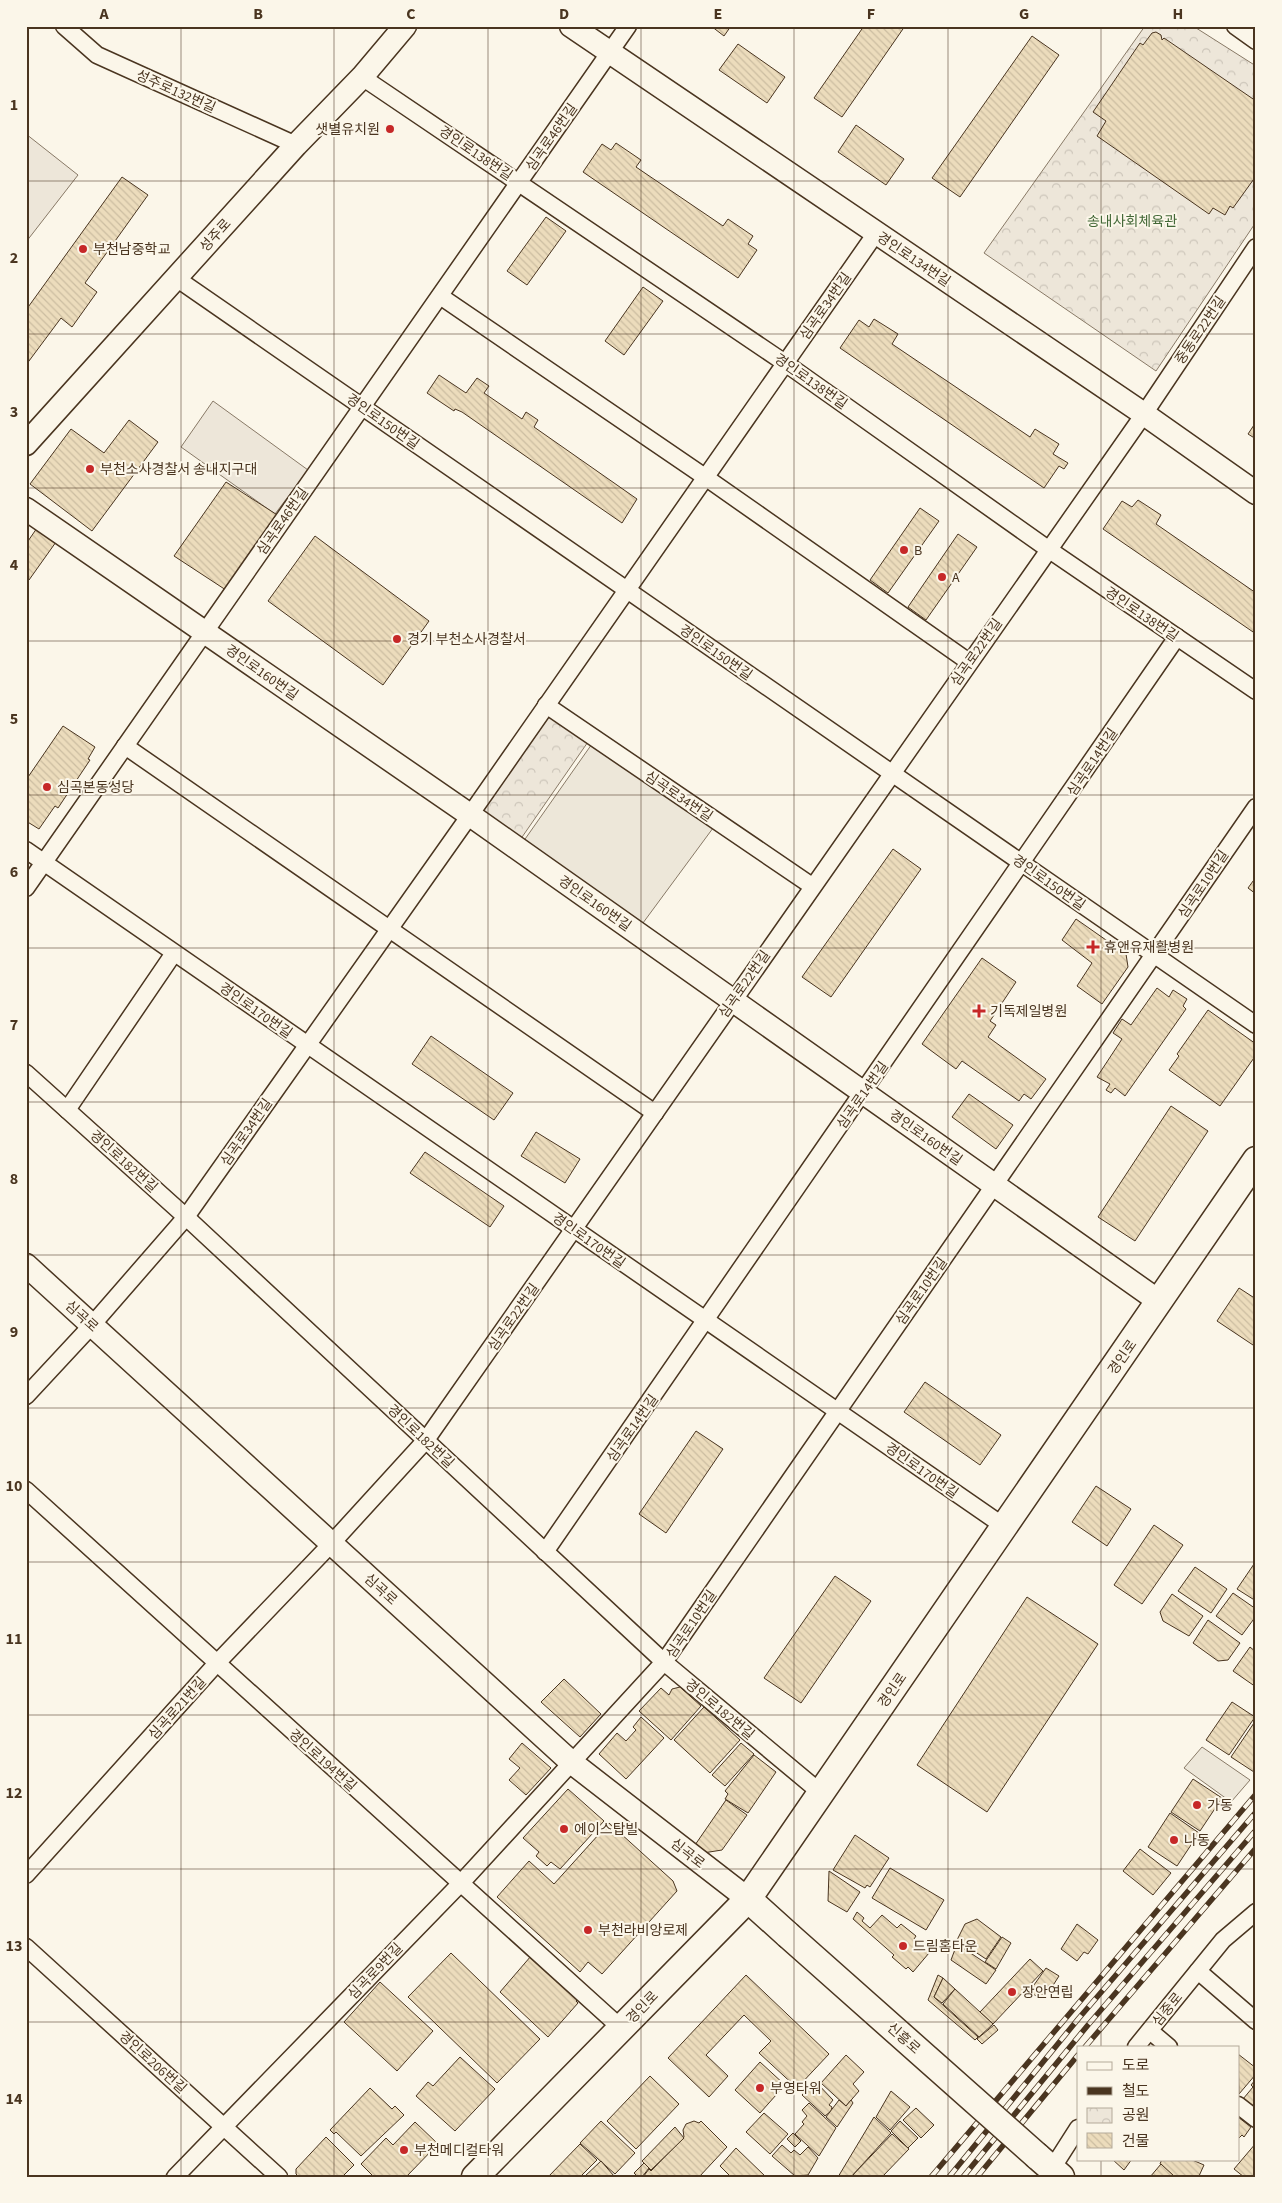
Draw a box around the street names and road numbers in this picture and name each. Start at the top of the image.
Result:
street label: 성주로132번길 [133,65,219,118]
street label: 심곡로46번길 [521,100,582,175]
street label: 경인로138번길 [434,122,516,186]
street label: 성주로 [195,215,236,257]
street label: 경인로134번길 [872,228,954,292]
street label: 심곡로34번길 [795,269,856,344]
street label: 중동로22번길 [1171,292,1231,369]
street label: 경인로138번길 [770,349,851,414]
street label: 경인로150번길 [342,389,423,454]
street label: 심곡로46번길 [252,484,313,559]
street label: 경인로138번길 [1100,583,1182,647]
street label: 심곡로22번길 [946,615,1007,690]
street label: 경인로150번길 [675,620,756,685]
street label: 경인로160번길 [221,640,302,705]
street label: 심곡로14번길 [1063,724,1123,801]
street label: 심곡로34번길 [640,767,717,827]
street label: 심곡로10번길 [1174,846,1234,923]
street label: 경인로150번길 [1008,850,1089,915]
street label: 경인로160번길 [554,871,635,936]
street label: 심곡로22번길 [714,947,775,1022]
street label: 경인로170번길 [215,978,296,1043]
street label: 심곡로14번길 [832,1058,893,1133]
street label: 심곡로34번길 [216,1095,277,1170]
street label: 경인로160번길 [885,1105,966,1170]
street label: 경인로182번길 [85,1126,162,1198]
street label: 경인로170번길 [548,1208,629,1273]
street label: 심곡로10번길 [891,1254,952,1329]
street label: 심곡로22번길 [483,1280,544,1355]
street label: 심곡로 [60,1296,102,1337]
street label: 경인로 [1104,1336,1142,1379]
street label: 심곡로14번길 [602,1391,663,1466]
street label: 경인로182번길 [382,1400,458,1473]
street label: 경인로170번길 [881,1438,962,1503]
street label: 심곡로 [359,1569,401,1610]
street label: 심곡로10번길 [662,1586,722,1663]
street label: 경인로 [874,1669,912,1712]
street label: 심곡로21번길 [144,1673,211,1744]
street label: 경인로182번길 [680,1675,758,1745]
street label: 경인로194번길 [284,1725,361,1797]
street label: 심곡로 [666,1834,709,1874]
street label: 심곡로9번길 [344,1939,408,2004]
street label: 경인로 [622,1987,663,2029]
street label: 심중로 [1148,1988,1188,2031]
street label: 신흥로 [882,2019,925,2059]
street label: 경인로206번길 [114,2027,191,2099]

